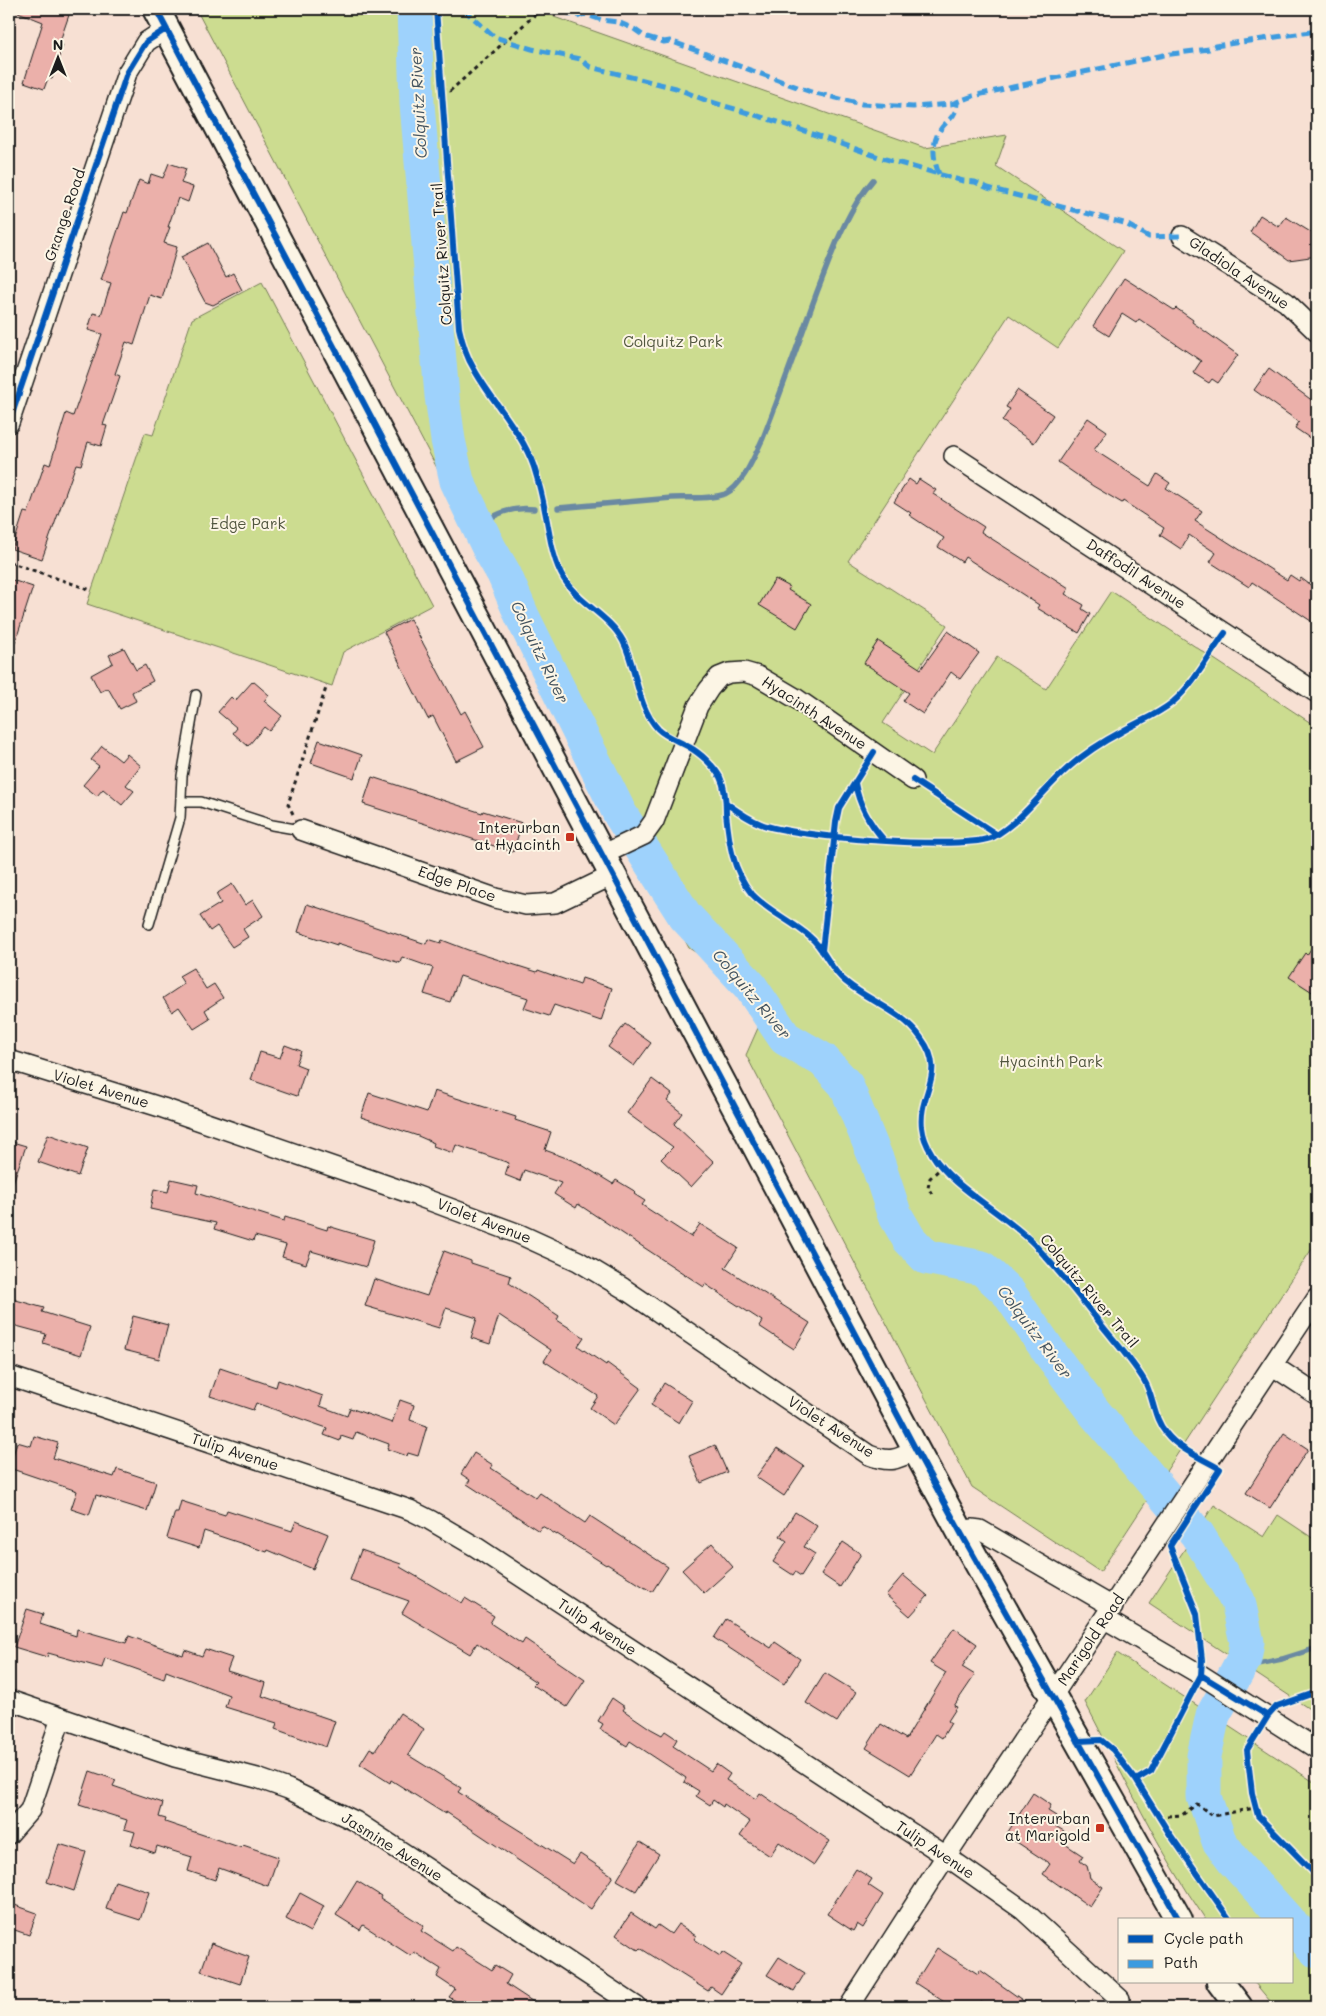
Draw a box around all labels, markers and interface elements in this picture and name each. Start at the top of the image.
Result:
north arrow [32,32,82,82]
text: N [53,35,63,54]
water label: Colquitz River [404,47,431,159]
street label: Grange Road [39,166,89,264]
street label: Colquitz River Trail [426,182,456,326]
street label: Gladiola Avenue [1185,231,1294,313]
park label: Colquitz Park [623,331,723,351]
park label: Edge Park [211,513,285,533]
street label: Daffodil Avenue [1083,534,1190,613]
water label: Colquitz River [507,597,574,706]
street label: Hyacinth Avenue [758,671,871,754]
place label: Interurban at Hyacinth [475,817,560,854]
marker: Interurban at Hyacinth [564,831,576,843]
street label: Edge Place [416,860,499,906]
water label: Colquitz River [709,944,796,1043]
park label: Hyacinth Park [999,1051,1103,1071]
street label: Violet Avenue [51,1064,152,1112]
street label: Violet Avenue [434,1193,534,1247]
street label: Colquitz River Trail [1036,1230,1142,1352]
water label: Colquitz River [994,1282,1076,1382]
street label: Violet Avenue [784,1391,879,1462]
street label: Tulip Avenue [189,1427,282,1475]
street label: Marigold Road [1052,1590,1128,1689]
street label: Tulip Avenue [554,1593,641,1659]
street label: Jasmine Avenue [338,1807,447,1885]
place label: Interurban at Marigold [1005,1808,1090,1845]
street label: Tulip Avenue [892,1815,979,1883]
marker: Interurban at Marigold [1094,1822,1106,1834]
legend [1118,1918,1294,1984]
text: Cycle path [1164,1928,1243,1948]
text: Path [1164,1952,1198,1972]

